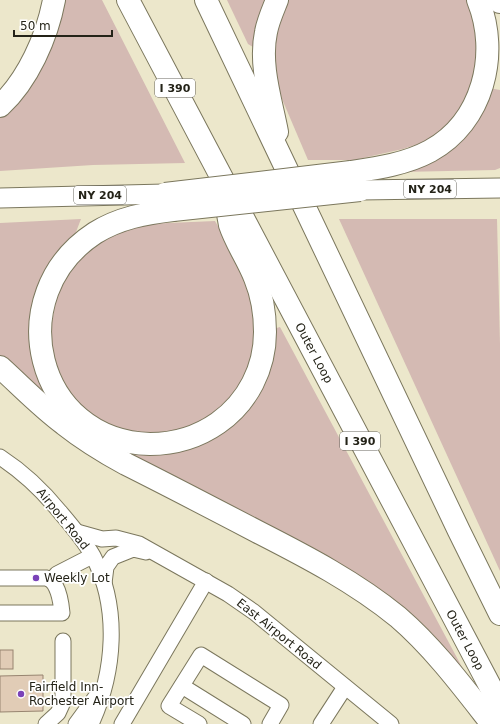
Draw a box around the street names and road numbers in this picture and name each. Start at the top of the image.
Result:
road number: I 390 [155,79,195,97]
road number: NY 204 [404,180,456,198]
road number: NY 204 [74,186,126,204]
street label: Outer Loop [292,320,336,386]
road number: I 390 [340,432,380,450]
street label: Airport Road [34,485,92,553]
street label: East Airport Road [234,596,324,672]
street label: Outer Loop [443,607,487,673]

